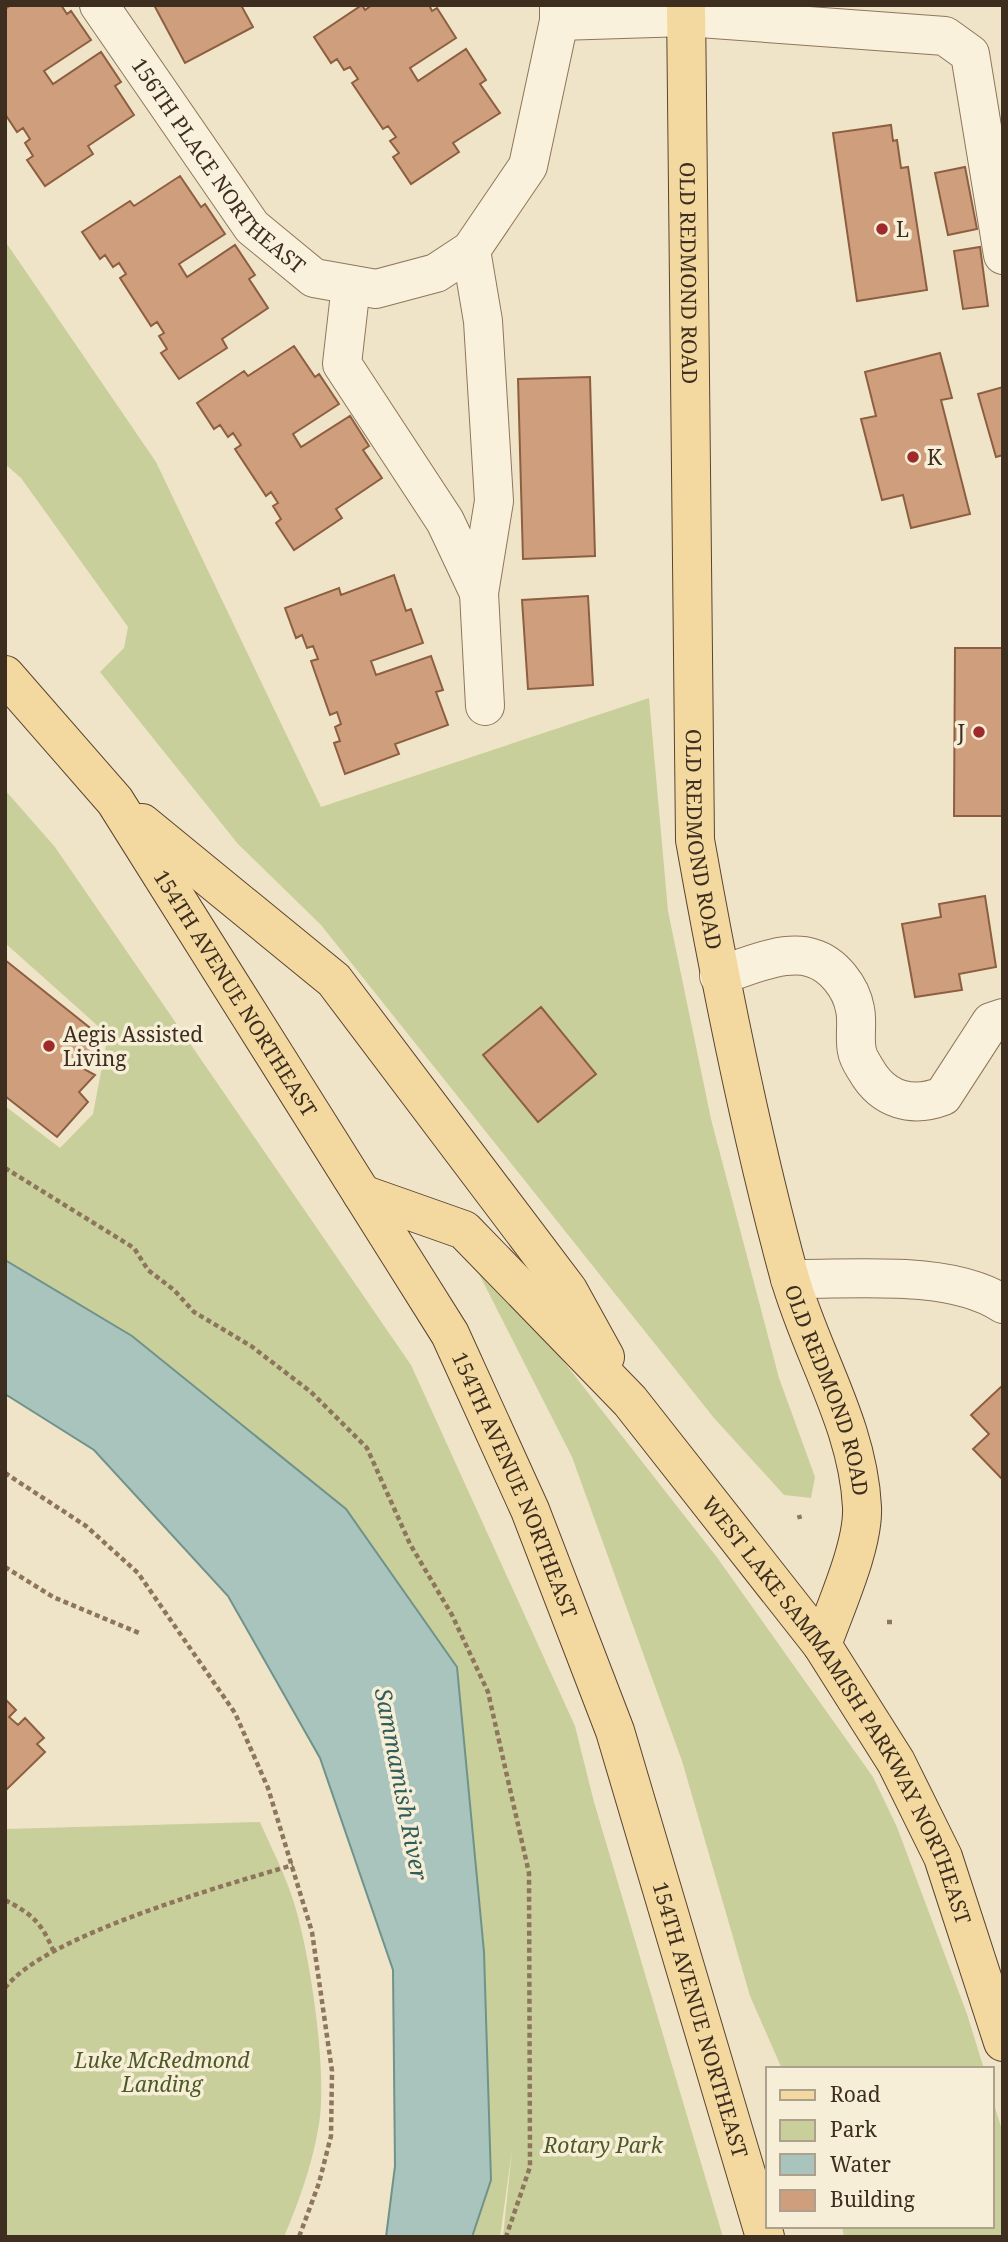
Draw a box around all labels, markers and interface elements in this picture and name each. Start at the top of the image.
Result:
street label: 156TH PLACE NORTHEAST [125,52,312,279]
street label: OLD REDMOND ROAD [674,162,704,384]
place label: L [896,215,909,243]
marker: L [874,221,890,237]
place label: K [927,443,942,471]
marker: K [905,449,921,465]
place label: J [957,718,965,746]
marker: J [971,724,987,740]
street label: OLD REDMOND ROAD [680,729,729,952]
street label: 154TH AVENUE NORTHEAST [148,864,324,1122]
place label: Aegis Assisted Living [63,1020,203,1072]
marker: Aegis Assisted Living [41,1038,57,1054]
street label: OLD REDMOND ROAD [779,1281,875,1497]
street label: 154TH AVENUE NORTHEAST [446,1347,584,1622]
street label: WEST LAKE SAMMAMISH PARKWAY NORTHEAST [696,1490,978,1928]
water label: Sammamish River [368,1685,436,1883]
street label: 154TH AVENUE NORTHEAST [646,1878,755,2161]
park label: Luke McRedmond Landing [74,2046,250,2098]
legend [766,2067,994,2228]
text: Road [830,2080,881,2108]
text: Park [830,2115,877,2143]
park label: Rotary Park [542,2131,664,2159]
text: Water [830,2150,891,2178]
text: Building [830,2185,915,2213]

